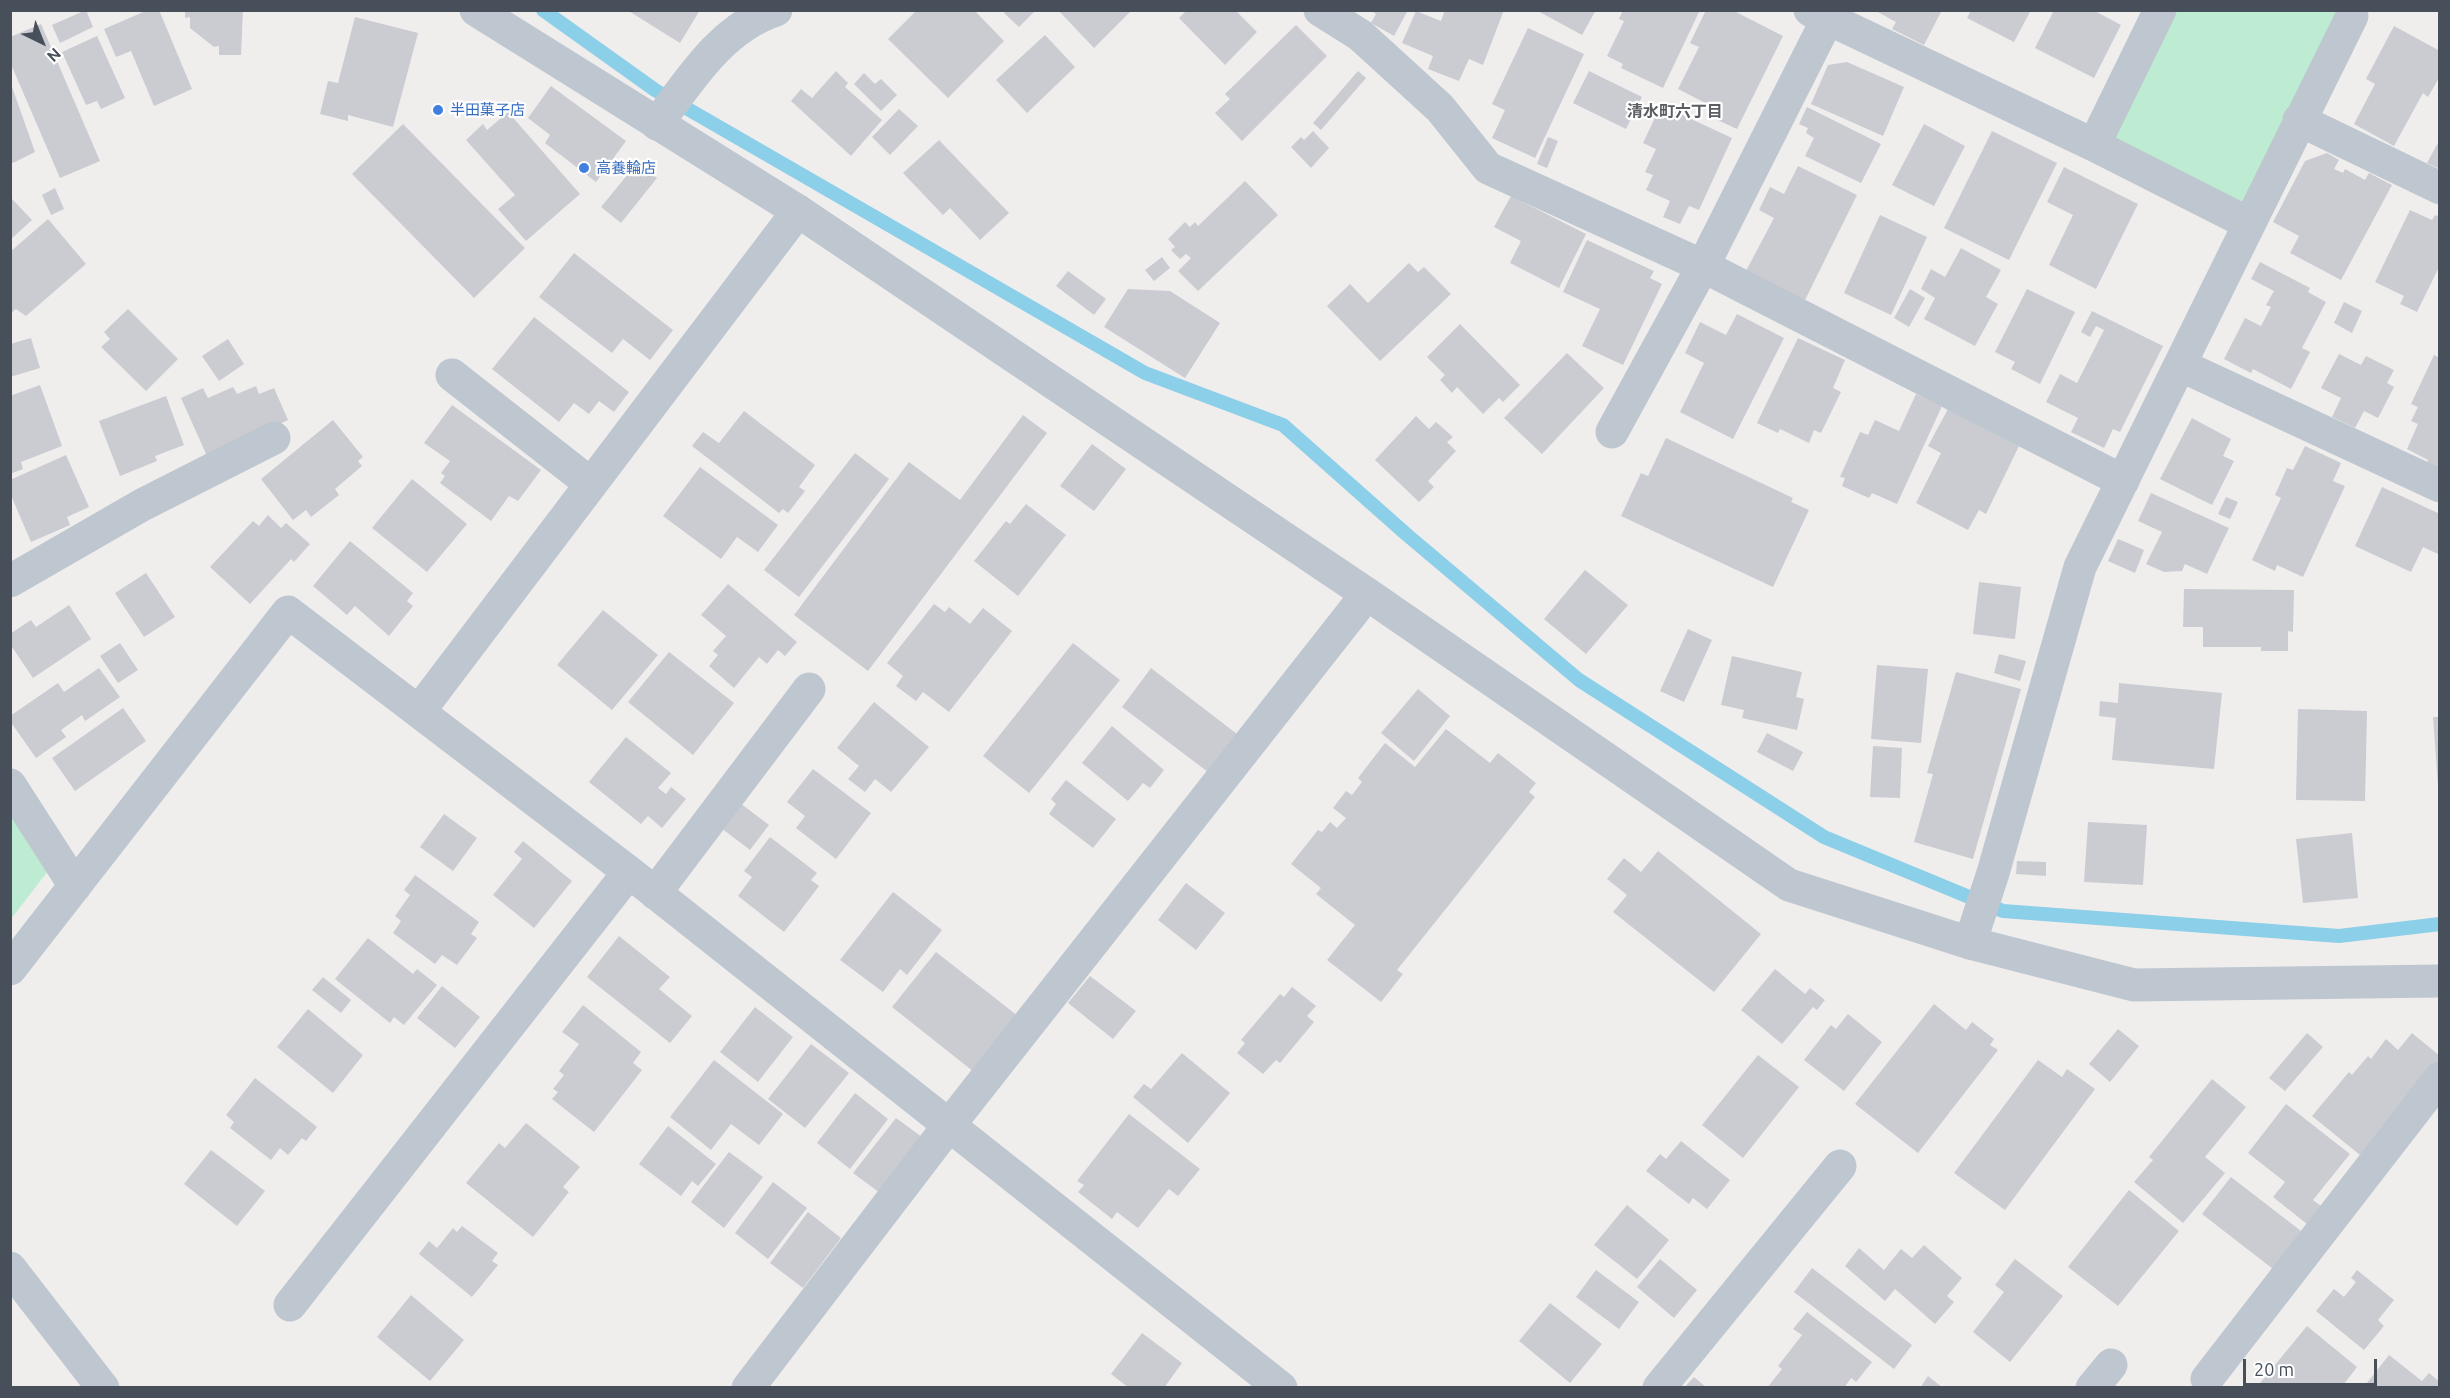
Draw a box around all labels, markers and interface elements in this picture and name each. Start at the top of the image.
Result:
north arrow [12,12,72,72]
text: N [44,45,65,66]
place label: 半田菓子店 [450,101,525,119]
district label: 清水町六丁目 [1627,102,1723,122]
marker: 半田菓子店 [431,103,445,117]
place label: 高養輪店 [596,159,656,177]
marker: 高養輪店 [577,161,591,175]
scale bar [2246,1347,2380,1385]
text: 20 m [2254,1359,2294,1379]

